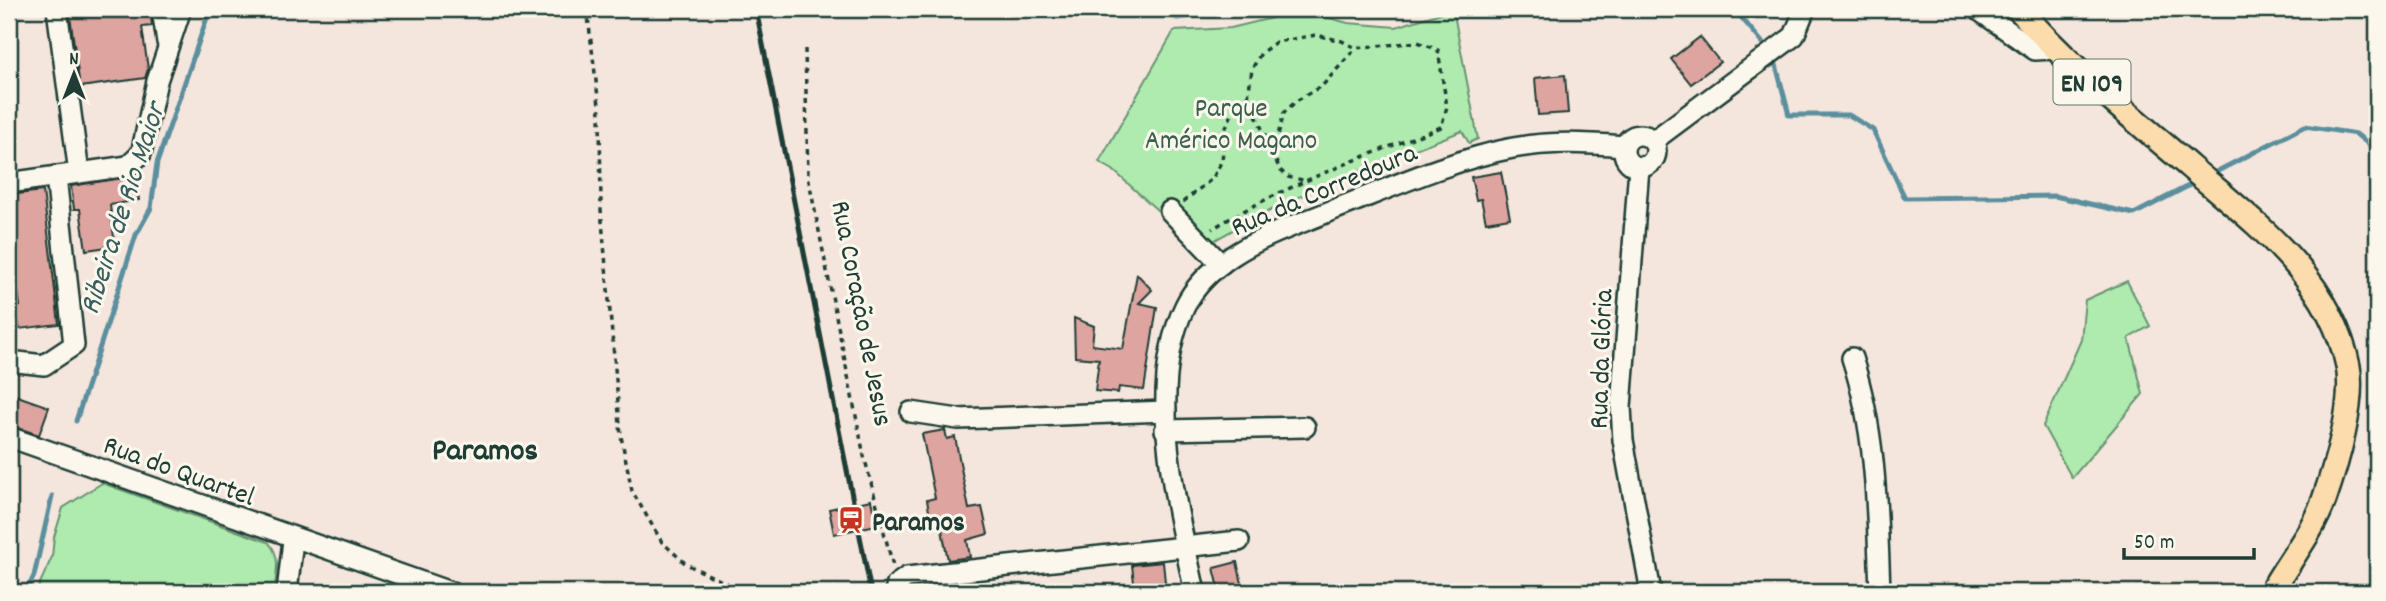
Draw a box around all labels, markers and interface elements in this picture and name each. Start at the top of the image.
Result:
north arrow [38,38,108,108]
text: N [69,47,79,74]
road number: EN 109 [2054,60,2130,104]
park label: Parque Américo Magano [1145,91,1317,163]
water label: Ribeira de Rio Maior [71,95,181,321]
street label: Rua da Corredoura [1226,135,1425,250]
street label: Rua Coração de Jesus [818,198,901,430]
street label: Rua da Glória [1582,288,1626,430]
street label: Rua do Quartel [97,428,260,520]
district label: Paramos [432,430,538,476]
station icon: Paramos [836,505,866,535]
place label: Paramos [872,505,965,545]
scale bar [2124,517,2253,561]
text: 50 m [2134,529,2174,559]

